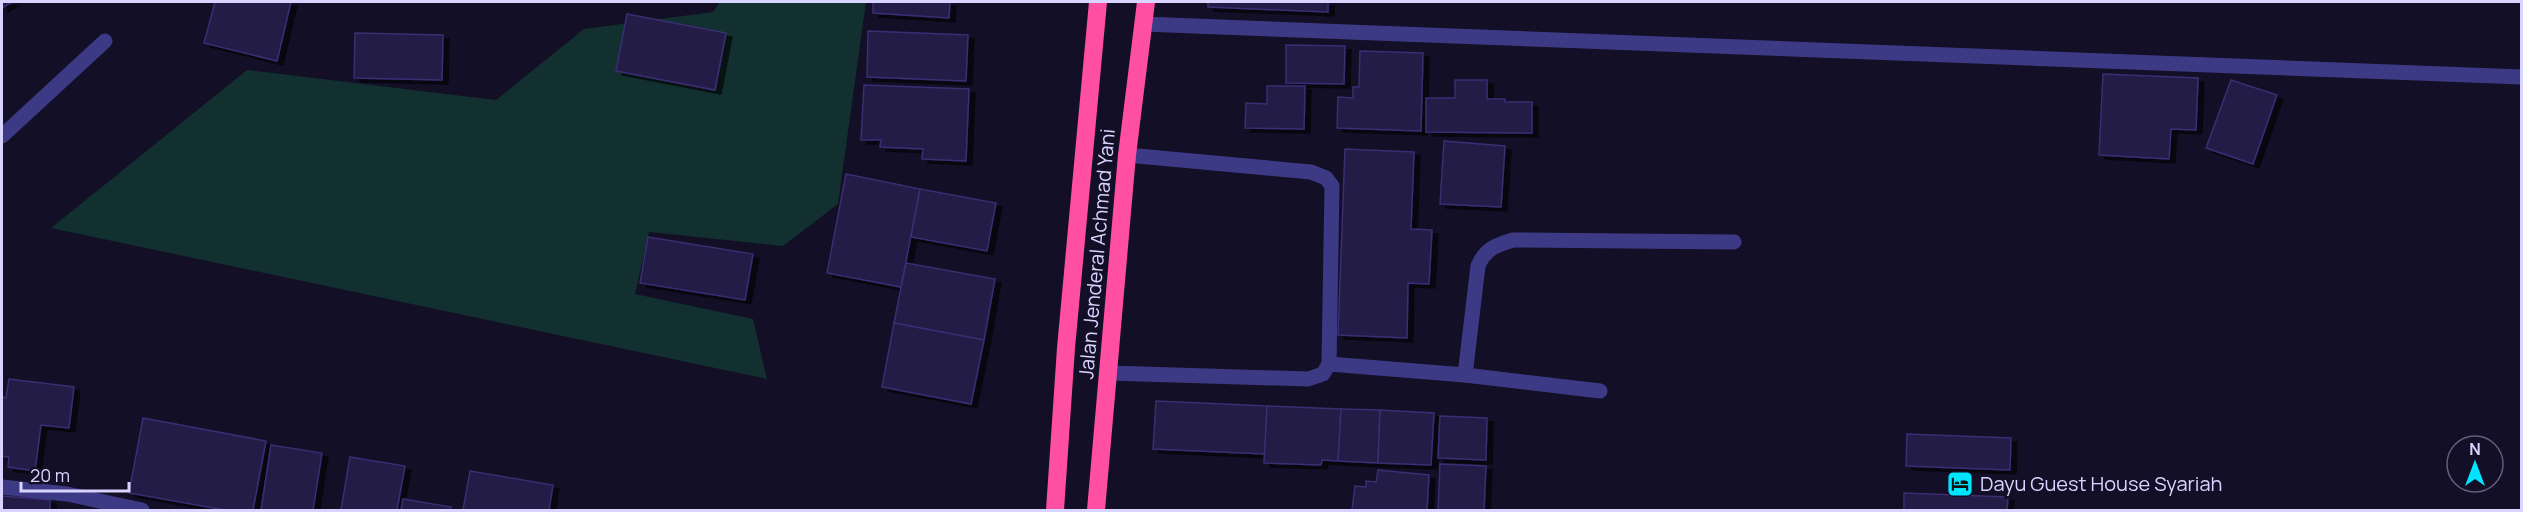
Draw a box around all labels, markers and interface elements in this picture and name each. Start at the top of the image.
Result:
street label: Jalan Jenderal Achmad Yani [1072,128,1121,380]
north arrow [2445,434,2505,494]
text: N [2469,438,2481,460]
scale bar [21,455,129,493]
text: 20 m [30,463,70,487]
hotel icon: Dayu Guest House Syariah [1945,469,1975,499]
place label: Dayu Guest House Syariah [1980,470,2222,497]

